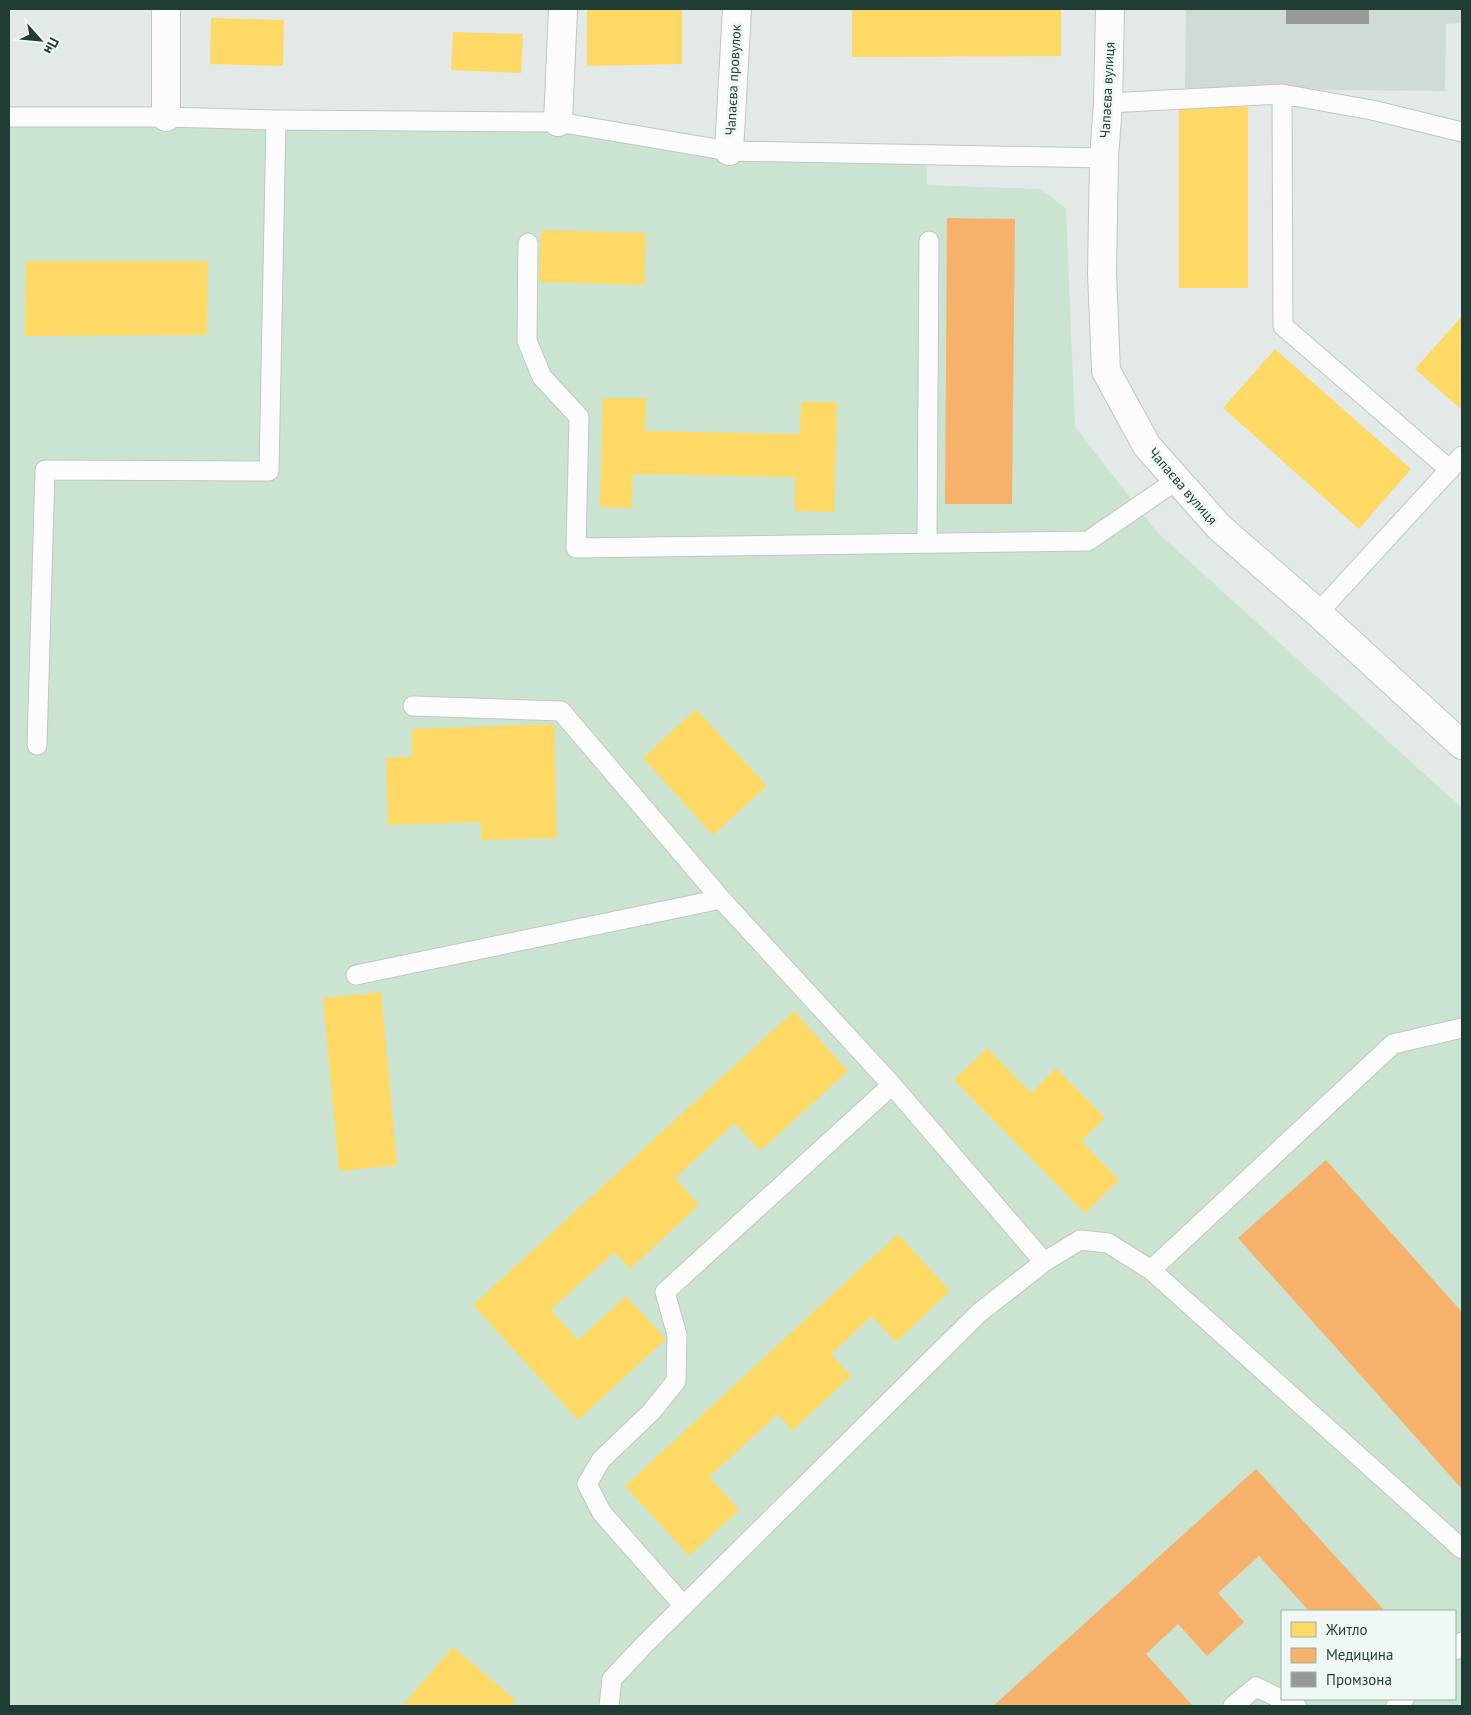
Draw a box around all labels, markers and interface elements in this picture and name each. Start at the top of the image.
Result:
north arrow [15,15,65,65]
street label: Чапаєва провулок [721,24,745,136]
text: Пн [40,34,63,57]
street label: Чапаєва вулиця [1095,41,1119,139]
street label: Чапаєва вулиця [1145,444,1221,528]
legend [1281,1610,1456,1700]
text: Житло [1325,1620,1368,1639]
text: Медицина [1326,1645,1393,1664]
text: Промзона [1326,1670,1392,1689]

